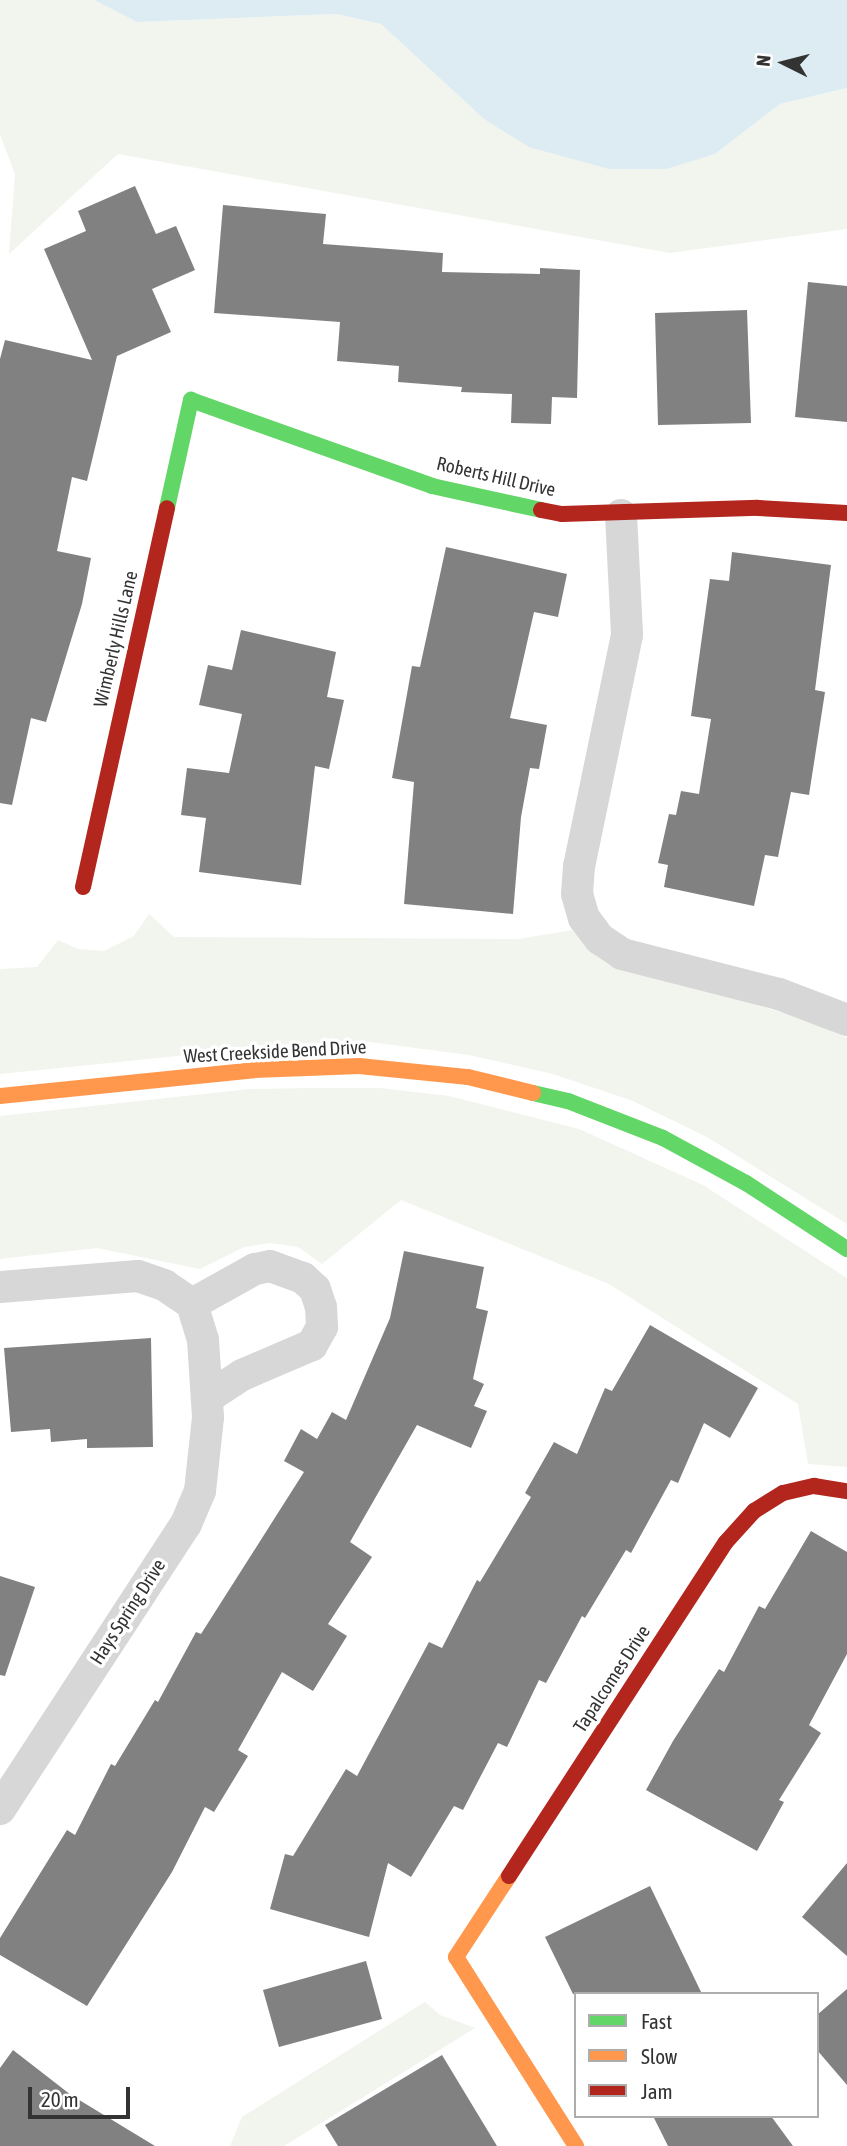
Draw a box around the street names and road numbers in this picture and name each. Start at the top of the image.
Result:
street label: Roberts Hill Drive [434,452,558,502]
street label: Wimberly Hills Lane [89,569,143,709]
street label: West Creekside Bend Drive [183,1036,367,1068]
street label: Hays Spring Drive [86,1555,170,1669]
street label: Tapalcomes Drive [569,1621,655,1737]

